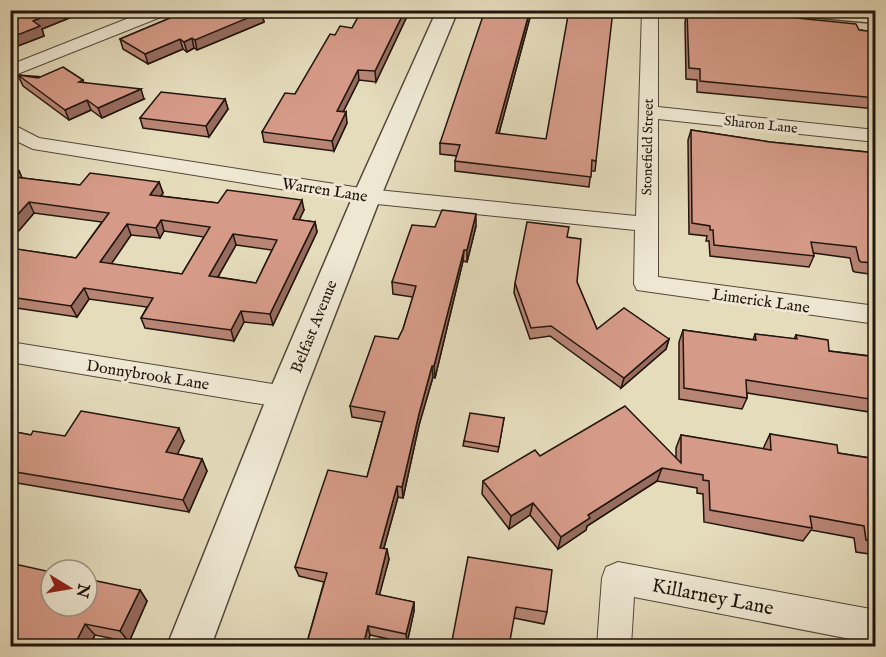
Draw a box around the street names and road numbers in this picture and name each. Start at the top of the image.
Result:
street label: Stonefield Street [638,98,658,196]
street label: Sharon Lane [723,112,799,138]
street label: Warren Lane [280,174,369,208]
street label: Belfast Avenue [287,277,343,376]
street label: Limerick Lane [711,285,811,319]
street label: Donnybrook Lane [85,356,210,396]
street label: Killarney Lane [650,573,776,622]

